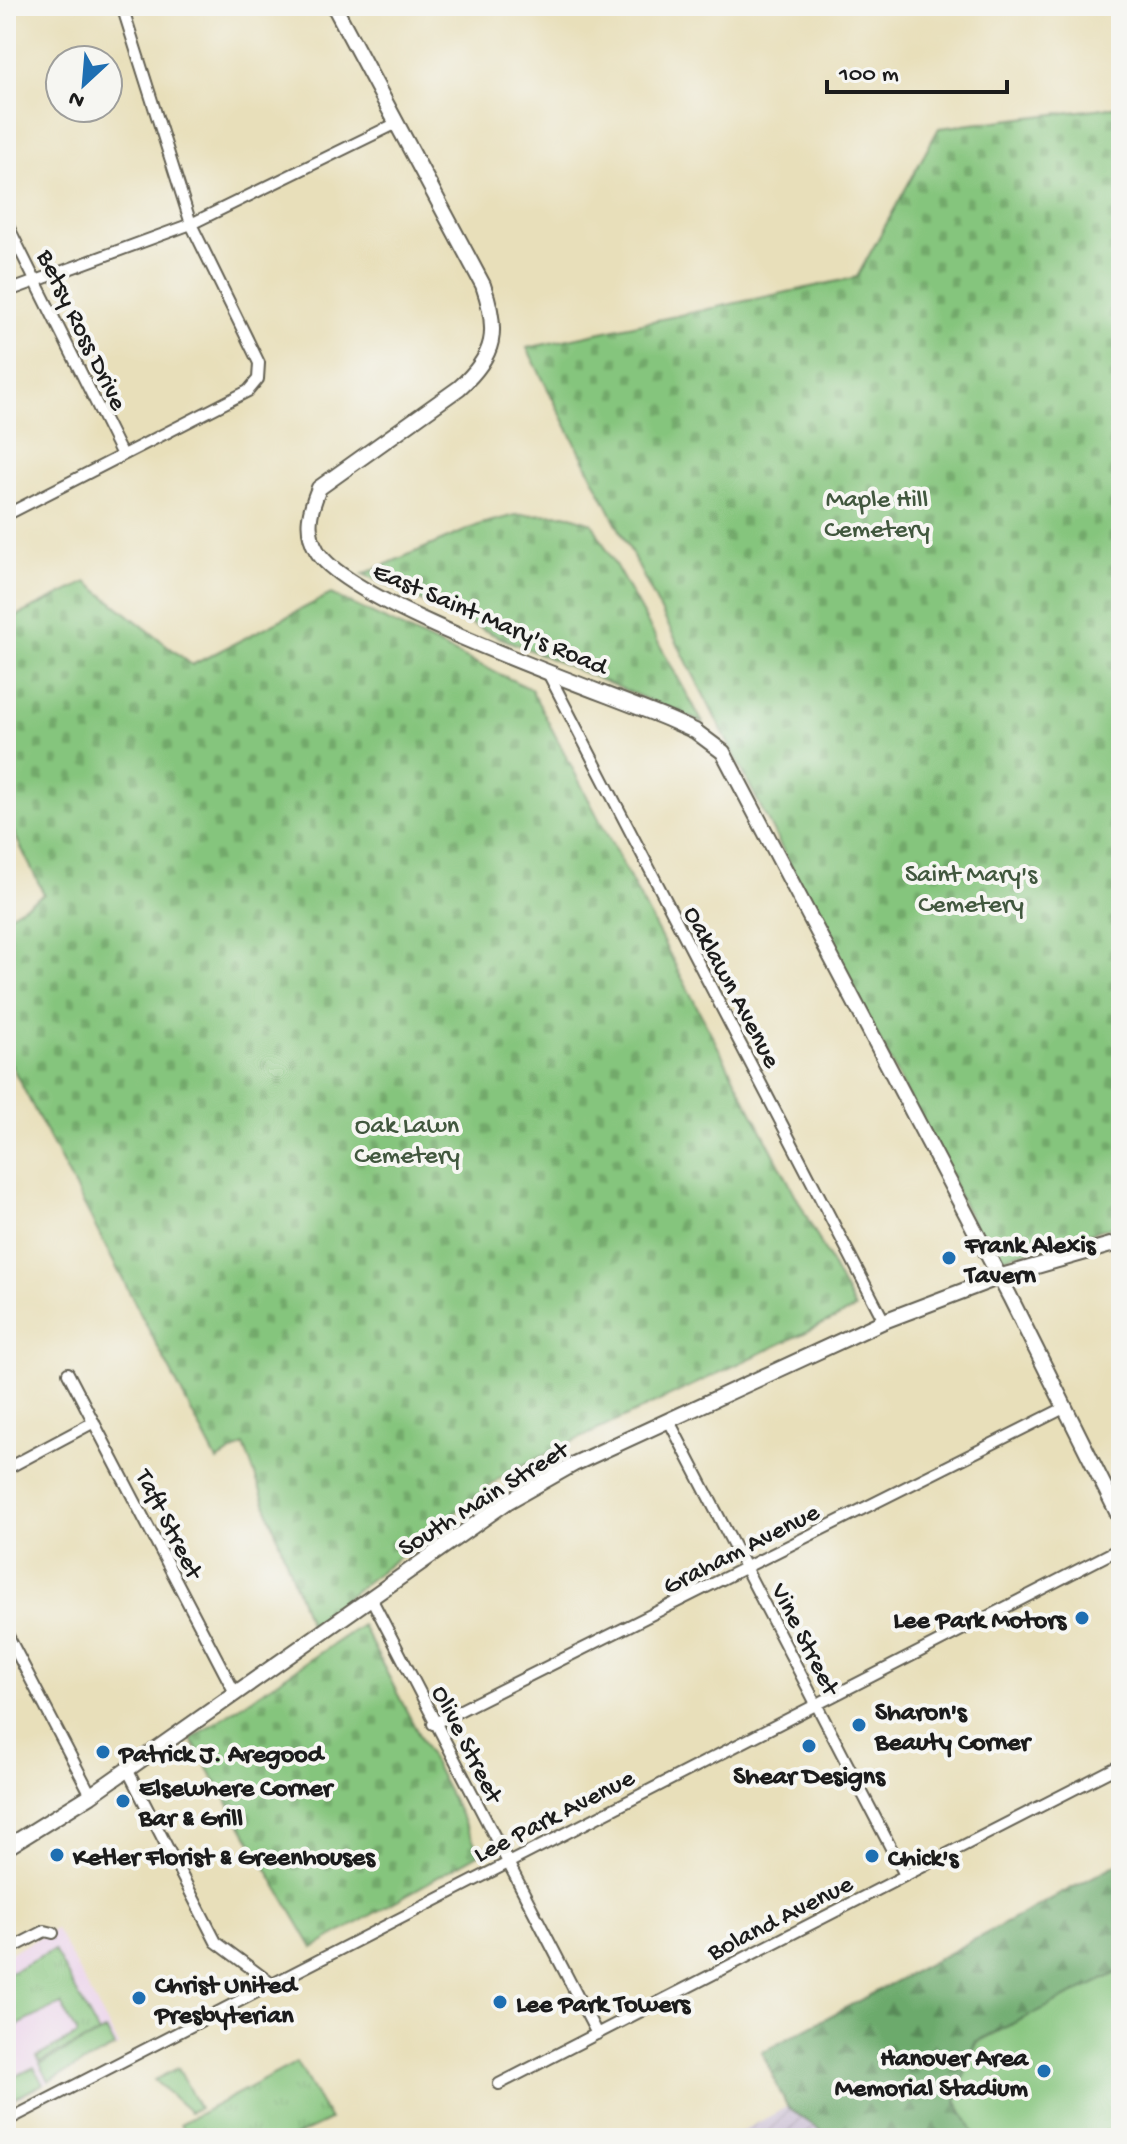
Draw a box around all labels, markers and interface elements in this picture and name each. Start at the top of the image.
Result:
north arrow [44,44,124,124]
scale bar [827,44,1007,94]
text: 100 m [838,61,899,90]
text: N [65,84,89,113]
street label: Betsy Ross Drive [27,245,132,417]
park label: Maple Hill Cemetery [824,486,930,547]
street label: East Saint Mary's Road [367,558,613,685]
park label: Saint Mary's Cemetery [905,861,1038,922]
street label: Oaklawn Avenue [674,902,786,1075]
park label: Oak Lawn Cemetery [354,1112,460,1173]
place label: Frank Alexis Tavern [963,1232,1097,1293]
marker: Frank Alexis Tavern [940,1249,958,1267]
street label: South Main Street [394,1435,577,1565]
street label: Taft Street [125,1463,209,1587]
street label: Graham Avenue [659,1498,826,1604]
street label: Vine Street [761,1578,845,1703]
place label: Lee Park Motors [893,1607,1067,1638]
marker: Lee Park Motors [1073,1609,1091,1627]
street label: Olive Street [422,1681,509,1811]
place label: Sharon's Beauty Corner [874,1699,1032,1760]
marker: Sharon's Beauty Corner [850,1716,868,1734]
marker: Shear Designs [800,1737,818,1755]
place label: Patrick J. Aregood [117,1741,326,1772]
marker: Patrick J. Aregood [94,1743,112,1761]
place label: Shear Designs [733,1763,886,1794]
street label: Lee Park Avenue [469,1764,641,1872]
place label: Elsewhere Corner Bar & Grill [138,1775,335,1836]
marker: Elsewhere Corner Bar & Grill [114,1792,132,1810]
place label: Ketler Florist & Greenhouses [72,1844,376,1875]
place label: Chick's [888,1845,960,1876]
marker: Ketler Florist & Greenhouses [48,1846,66,1864]
marker: Chick's [863,1847,881,1865]
street label: Boland Avenue [702,1870,859,1970]
place label: Christ United Presbyterian [153,1972,299,2033]
marker: Christ United Presbyterian [130,1989,148,2007]
place label: Lee Park Towers [516,1991,692,2022]
marker: Lee Park Towers [491,1993,509,2011]
place label: Hanover Area Memorial Stadium [835,2045,1030,2106]
marker: Hanover Area Memorial Stadium [1035,2062,1053,2080]

